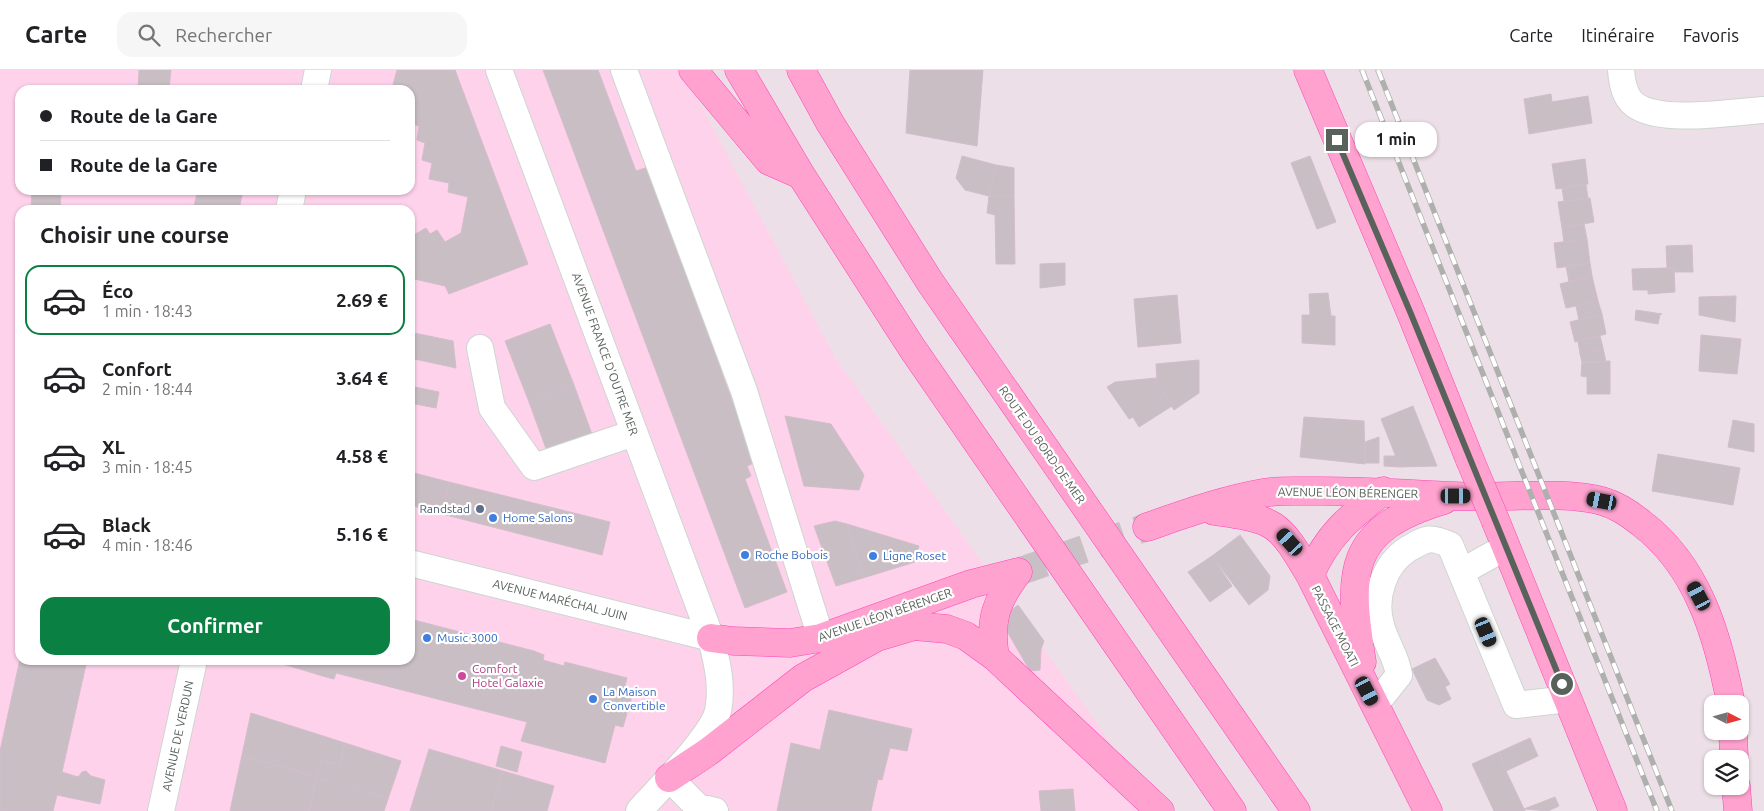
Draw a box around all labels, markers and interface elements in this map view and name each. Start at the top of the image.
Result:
search box [117,12,467,57]
text: Carte [25,21,87,48]
icon: search [135,21,163,49]
text: Rechercher [175,24,272,46]
text: Carte [1509,25,1553,45]
text: Itinéraire [1581,25,1655,45]
text: Favoris [1683,25,1739,45]
text: Route de la Gare [70,105,218,127]
callout: 1 min [1354,122,1437,158]
route end [1326,129,1348,151]
text: 1 min [1376,130,1416,148]
text: Route de la Gare [70,154,218,176]
text: Choisir une course [40,222,229,247]
street label: AVENUE FRANCE D'OUTRE MER [570,271,641,437]
icon: car [42,278,87,323]
text: Éco [102,280,134,302]
text: 2.69 € [336,289,388,311]
text: 1 min · 18:43 [102,302,193,320]
icon: car [42,356,87,401]
text: Confort [102,358,172,380]
text: 3.64 € [336,367,388,389]
text: 2 min · 18:44 [102,380,193,398]
street label: ROUTE DU BORD-DE-MER [997,384,1088,506]
icon: car [42,434,87,479]
text: XL [102,436,125,458]
text: 4.58 € [336,445,388,467]
text: 3 min · 18:45 [102,458,193,476]
street label: AVENUE LÉON BÉRENGER [1278,485,1419,500]
car [1441,489,1471,504]
car [1585,491,1618,511]
place label: Randstad [419,502,470,515]
marker: Randstad [474,503,486,515]
place label: Home Salons [503,511,573,524]
icon: car [42,512,87,557]
marker: Home Salons [487,512,499,524]
text: Black [102,514,151,536]
text: 5.16 € [336,523,388,545]
car [1274,526,1305,558]
text: 4 min · 18:46 [102,536,193,554]
place label: Roche Bobois [755,548,828,561]
marker: Roche Bobois [739,549,751,561]
place label: Ligne Roset [883,549,946,562]
marker: Ligne Roset [867,550,879,562]
street label: AVENUE MARÉCHAL JUIN [492,576,629,623]
car [1685,579,1712,613]
street label: PASSAGE MOATI [1309,583,1361,668]
street label: AVENUE LÉON BÉRENGER [816,585,954,644]
button: Confirmer [40,597,390,655]
car [1473,615,1498,649]
place label: Music 3000 [437,631,498,644]
marker: Music 3000 [421,632,433,644]
place label: Comfort Hotel Galaxie [472,662,544,689]
marker: Comfort Hotel Galaxie [456,670,468,682]
route start [1551,673,1573,695]
car [1353,674,1380,708]
street label: AVENUE DE VERDUN [159,679,196,792]
place label: La Maison Convertible [603,685,666,712]
marker: La Maison Convertible [587,693,599,705]
north arrow [1704,695,1749,740]
map controls [1704,695,1749,795]
button: layers [1704,750,1749,795]

